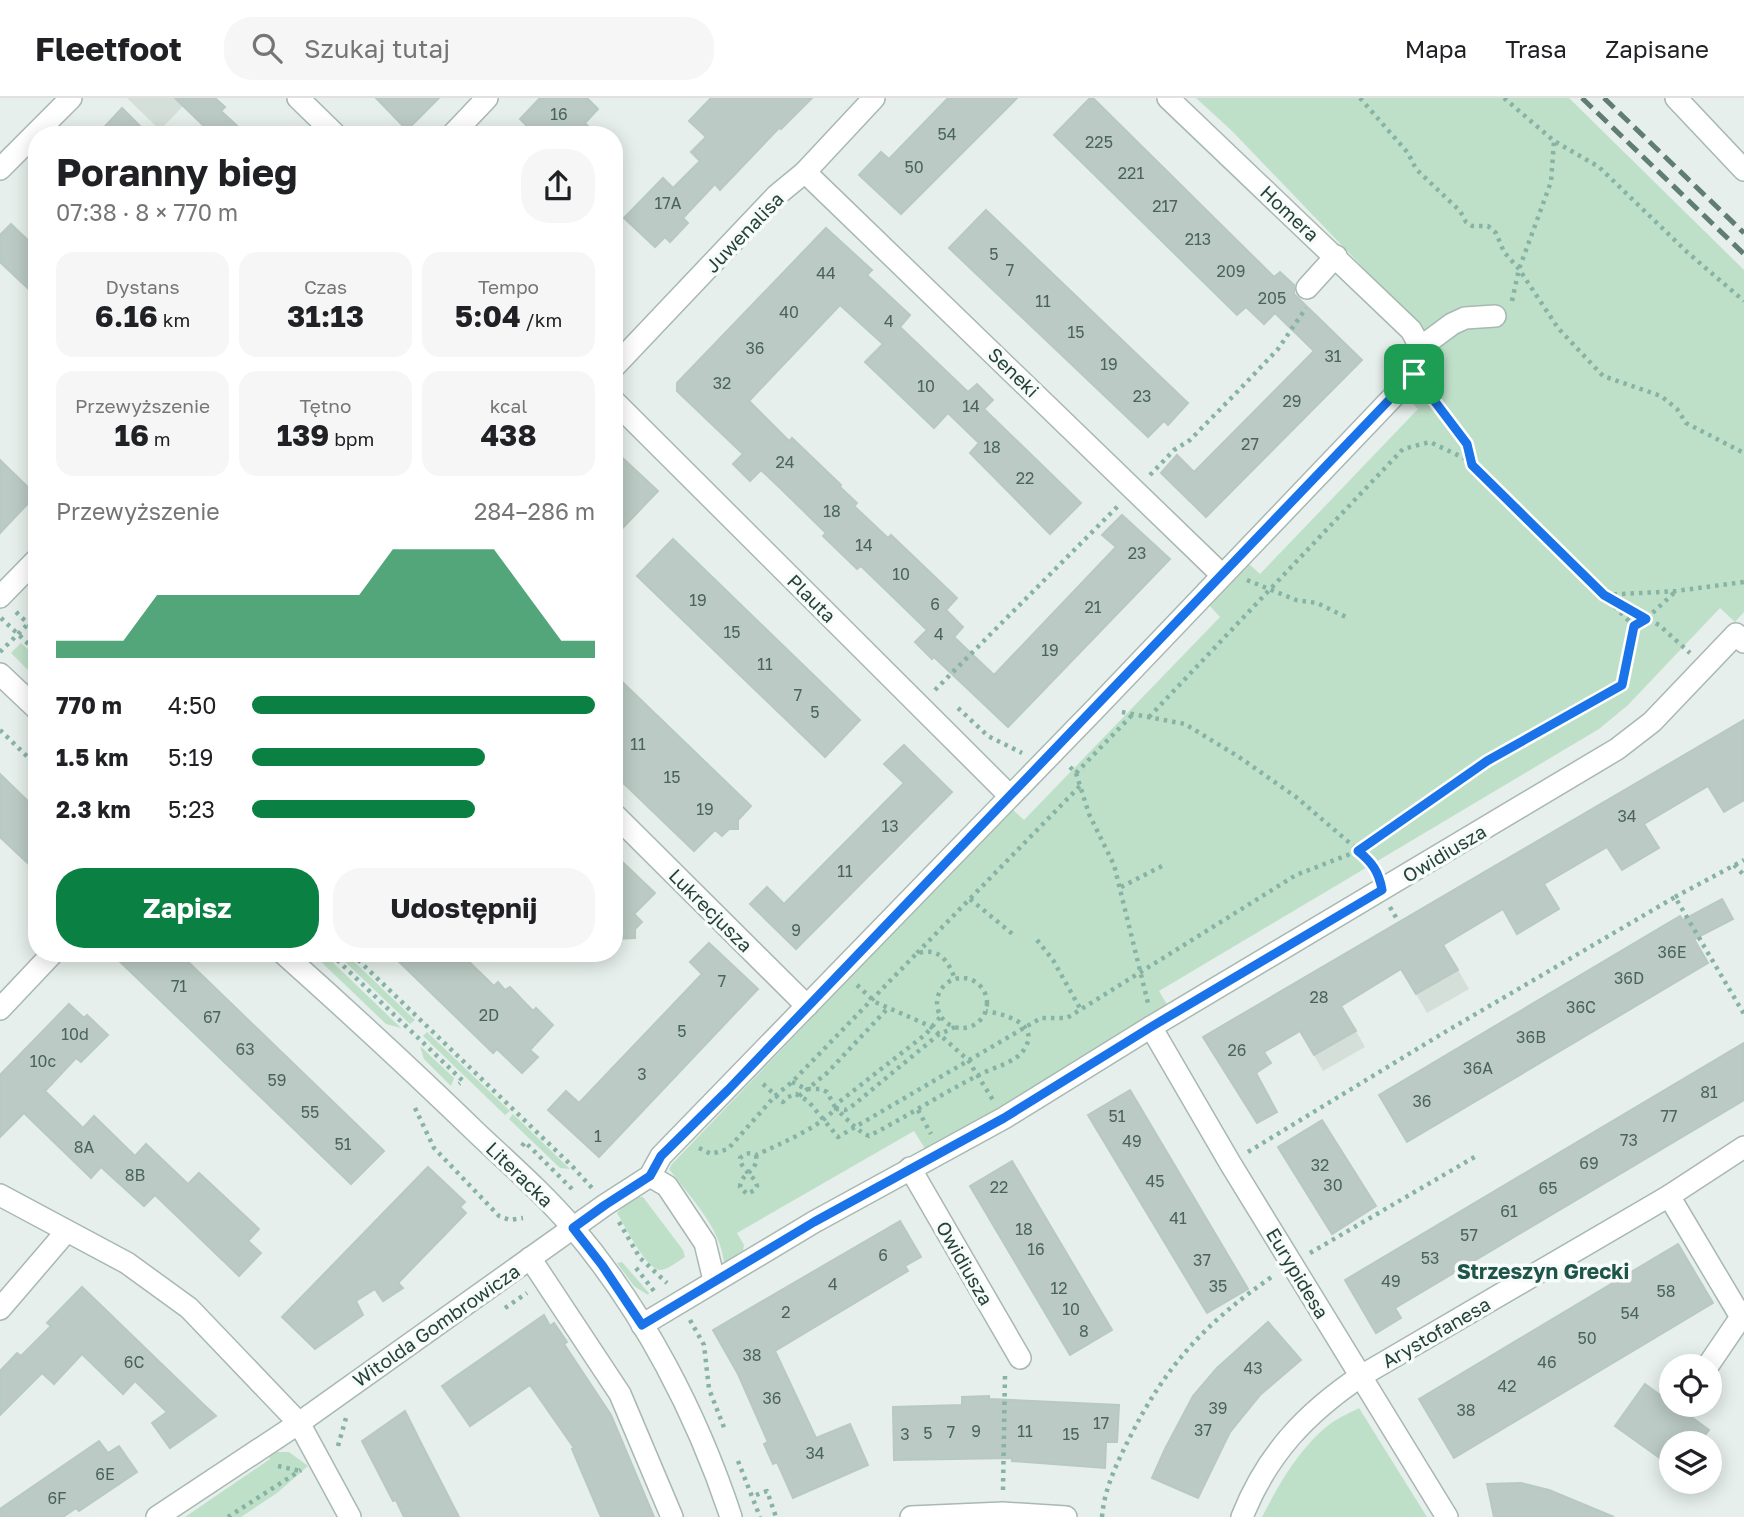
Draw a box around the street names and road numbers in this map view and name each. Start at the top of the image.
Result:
street label: Homera [1256,180,1324,246]
street label: Juwenalisa [700,187,788,277]
street label: Seneki [984,342,1044,402]
street label: Plauta [783,569,841,627]
street label: Owidiusza [1398,819,1490,887]
street label: Lukrecjusza [665,864,757,956]
street label: Literacka [482,1137,558,1211]
street label: Owidiusza [932,1217,998,1309]
street label: Eurypidesa [1262,1223,1334,1323]
street label: Witolda Gombrowicza [348,1259,524,1391]
street label: Arystofanesa [1378,1292,1494,1372]

